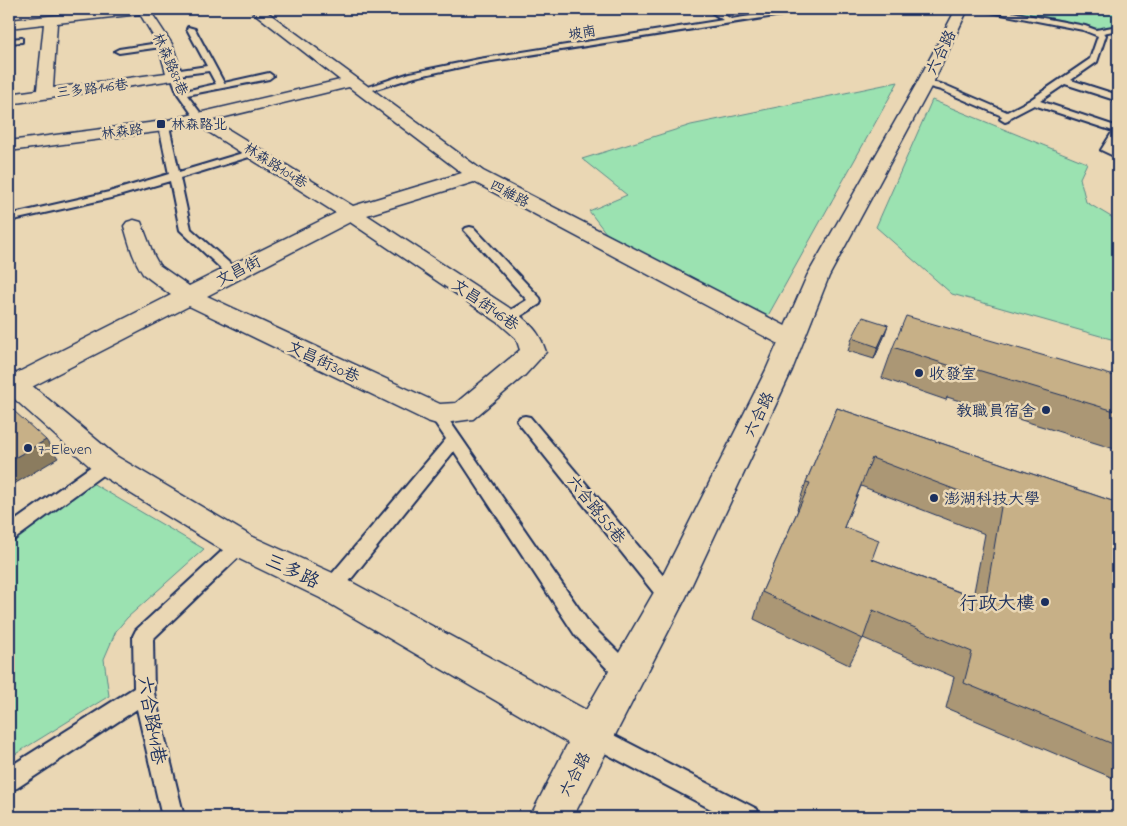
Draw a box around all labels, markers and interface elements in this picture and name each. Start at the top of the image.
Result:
street label: 坡南 [567,21,598,46]
street label: 六合路 [920,26,963,80]
street label: 林森路87巷 [146,30,193,100]
street label: 三多路146巷 [55,75,130,104]
place label: 林森路北 [171,115,227,136]
marker: 林森路北 [155,118,167,130]
street label: 林森路 [100,120,144,145]
street label: 林森路104巷 [239,138,312,195]
street label: 四維路 [486,175,533,213]
street label: 文昌街 [212,250,266,293]
street label: 文昌街46巷 [446,274,524,338]
street label: 文昌街30巷 [283,336,363,390]
place label: 收發室 [929,363,977,387]
marker: 收發室 [913,367,925,379]
street label: 六合路 [738,388,781,442]
place label: 教職員宿舍 [956,400,1036,424]
marker: 教職員宿舍 [1040,404,1052,416]
place label: 7-Eleven [38,438,92,462]
marker: 7-Eleven [22,442,34,454]
street label: 六合路55巷 [560,471,631,550]
place label: 澎湖科技大學 [944,488,1040,512]
marker: 澎湖科技大學 [928,492,940,504]
street label: 三多路 [260,548,323,597]
place label: 行政大樓 [959,591,1035,618]
marker: 行政大樓 [1039,596,1051,608]
street label: 六合路41巷 [129,674,172,767]
street label: 六合路 [554,748,598,802]

